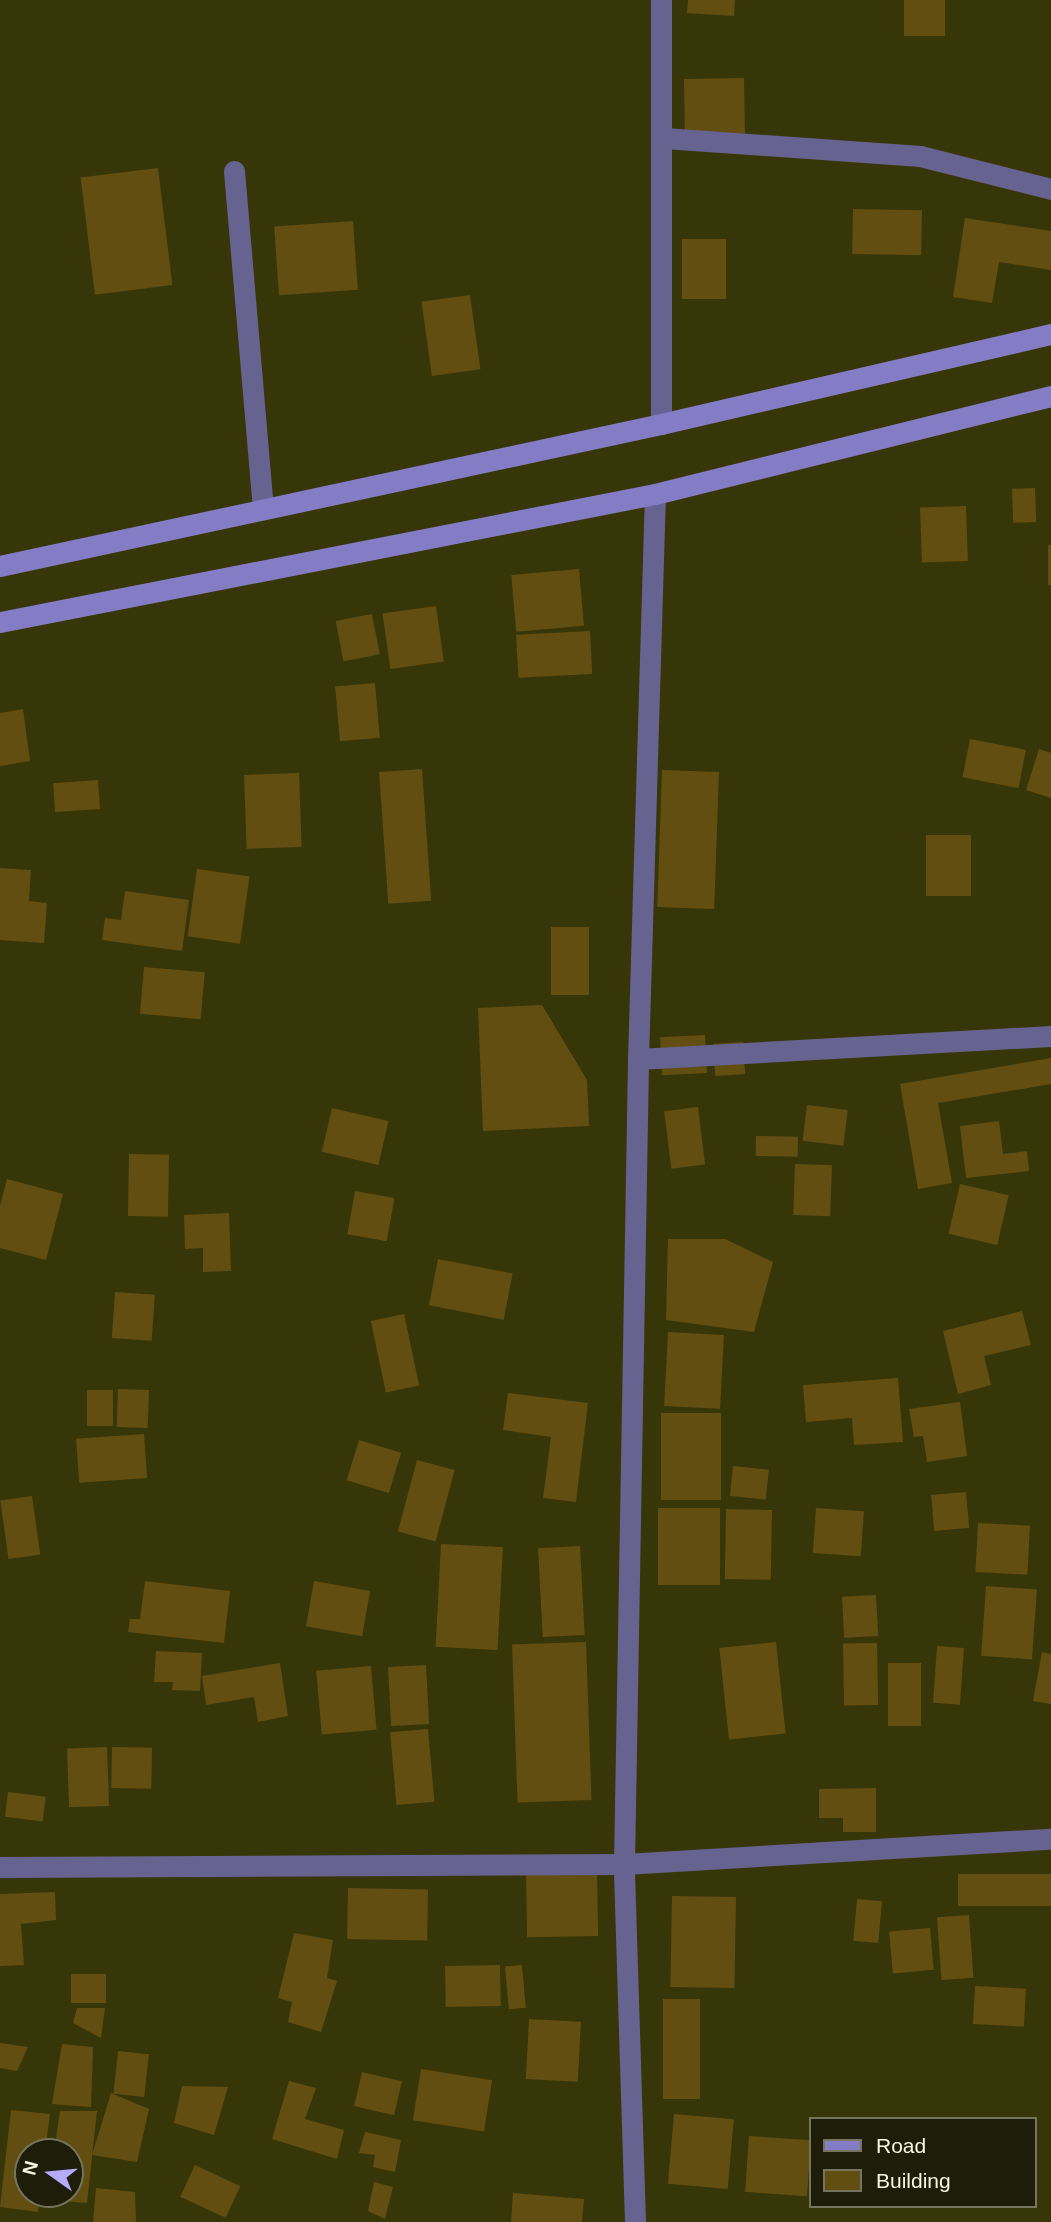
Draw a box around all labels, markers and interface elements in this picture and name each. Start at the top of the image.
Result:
legend [810,2117,1037,2208]
text: Road [876,2134,926,2157]
north arrow [14,2138,84,2208]
text: N [18,2159,42,2177]
text: Building [876,2169,951,2192]

